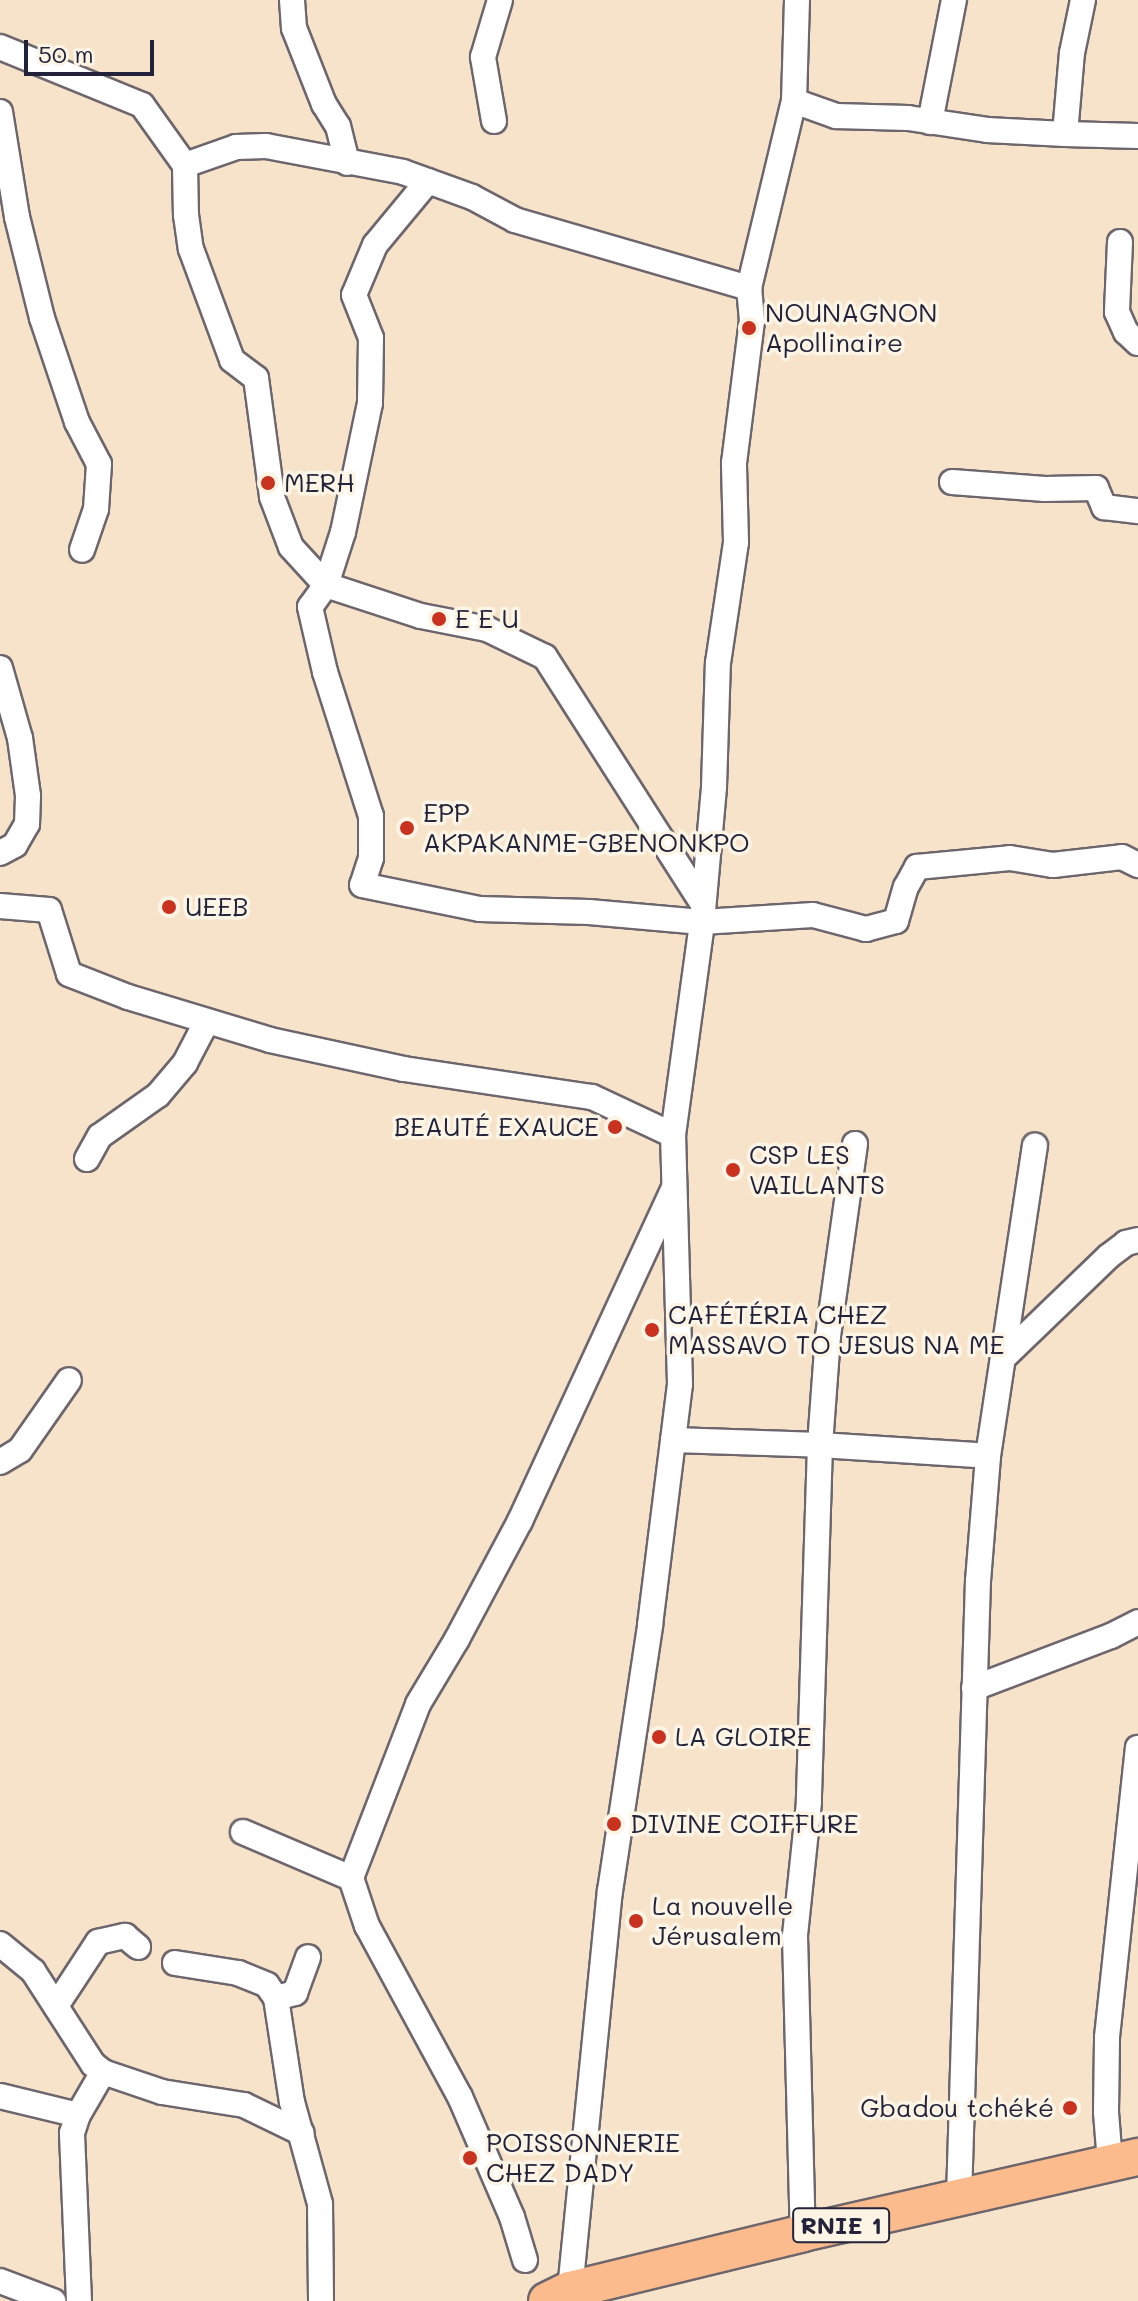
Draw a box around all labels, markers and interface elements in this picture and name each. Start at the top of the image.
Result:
scale bar [28,24,158,74]
text: 50 m [38,38,94,69]
place label: NOUNAGNON Apollinaire [765,297,938,358]
marker: NOUNAGNON Apollinaire [740,319,758,337]
place label: MERH [284,467,355,499]
marker: MERH [259,474,277,492]
place label: E E U [455,603,519,635]
marker: E E U [430,610,448,628]
place label: EPP AKPAKANME-GBENONKPO [423,797,750,858]
marker: EPP AKPAKANME-GBENONKPO [398,819,416,837]
place label: UEEB [185,891,248,923]
marker: UEEB [160,898,178,916]
place label: BEAUTÉ EXAUCE [394,1111,599,1143]
marker: BEAUTÉ EXAUCE [606,1118,624,1136]
place label: CSP LES VAILLANTS [749,1139,885,1200]
marker: CSP LES VAILLANTS [724,1161,742,1179]
place label: CAFÉTÉRIA CHEZ MASSAVO TO JESUS NA ME [668,1299,1004,1360]
marker: CAFÉTÉRIA CHEZ MASSAVO TO JESUS NA ME [643,1321,661,1339]
place label: LA GLOIRE [675,1721,811,1753]
marker: LA GLOIRE [650,1728,668,1746]
place label: DIVINE COIFFURE [630,1808,858,1840]
marker: DIVINE COIFFURE [605,1815,623,1833]
place label: La nouvelle Jérusalem [652,1890,793,1952]
marker: La nouvelle Jérusalem [627,1912,645,1930]
place label: Gbadou tchéké [860,2092,1054,2124]
marker: Gbadou tchéké [1061,2099,1079,2117]
place label: POISSONNERIE CHEZ DADY [486,2127,680,2188]
marker: POISSONNERIE CHEZ DADY [461,2149,479,2167]
road number: RNIE 1 [791,2205,891,2245]

